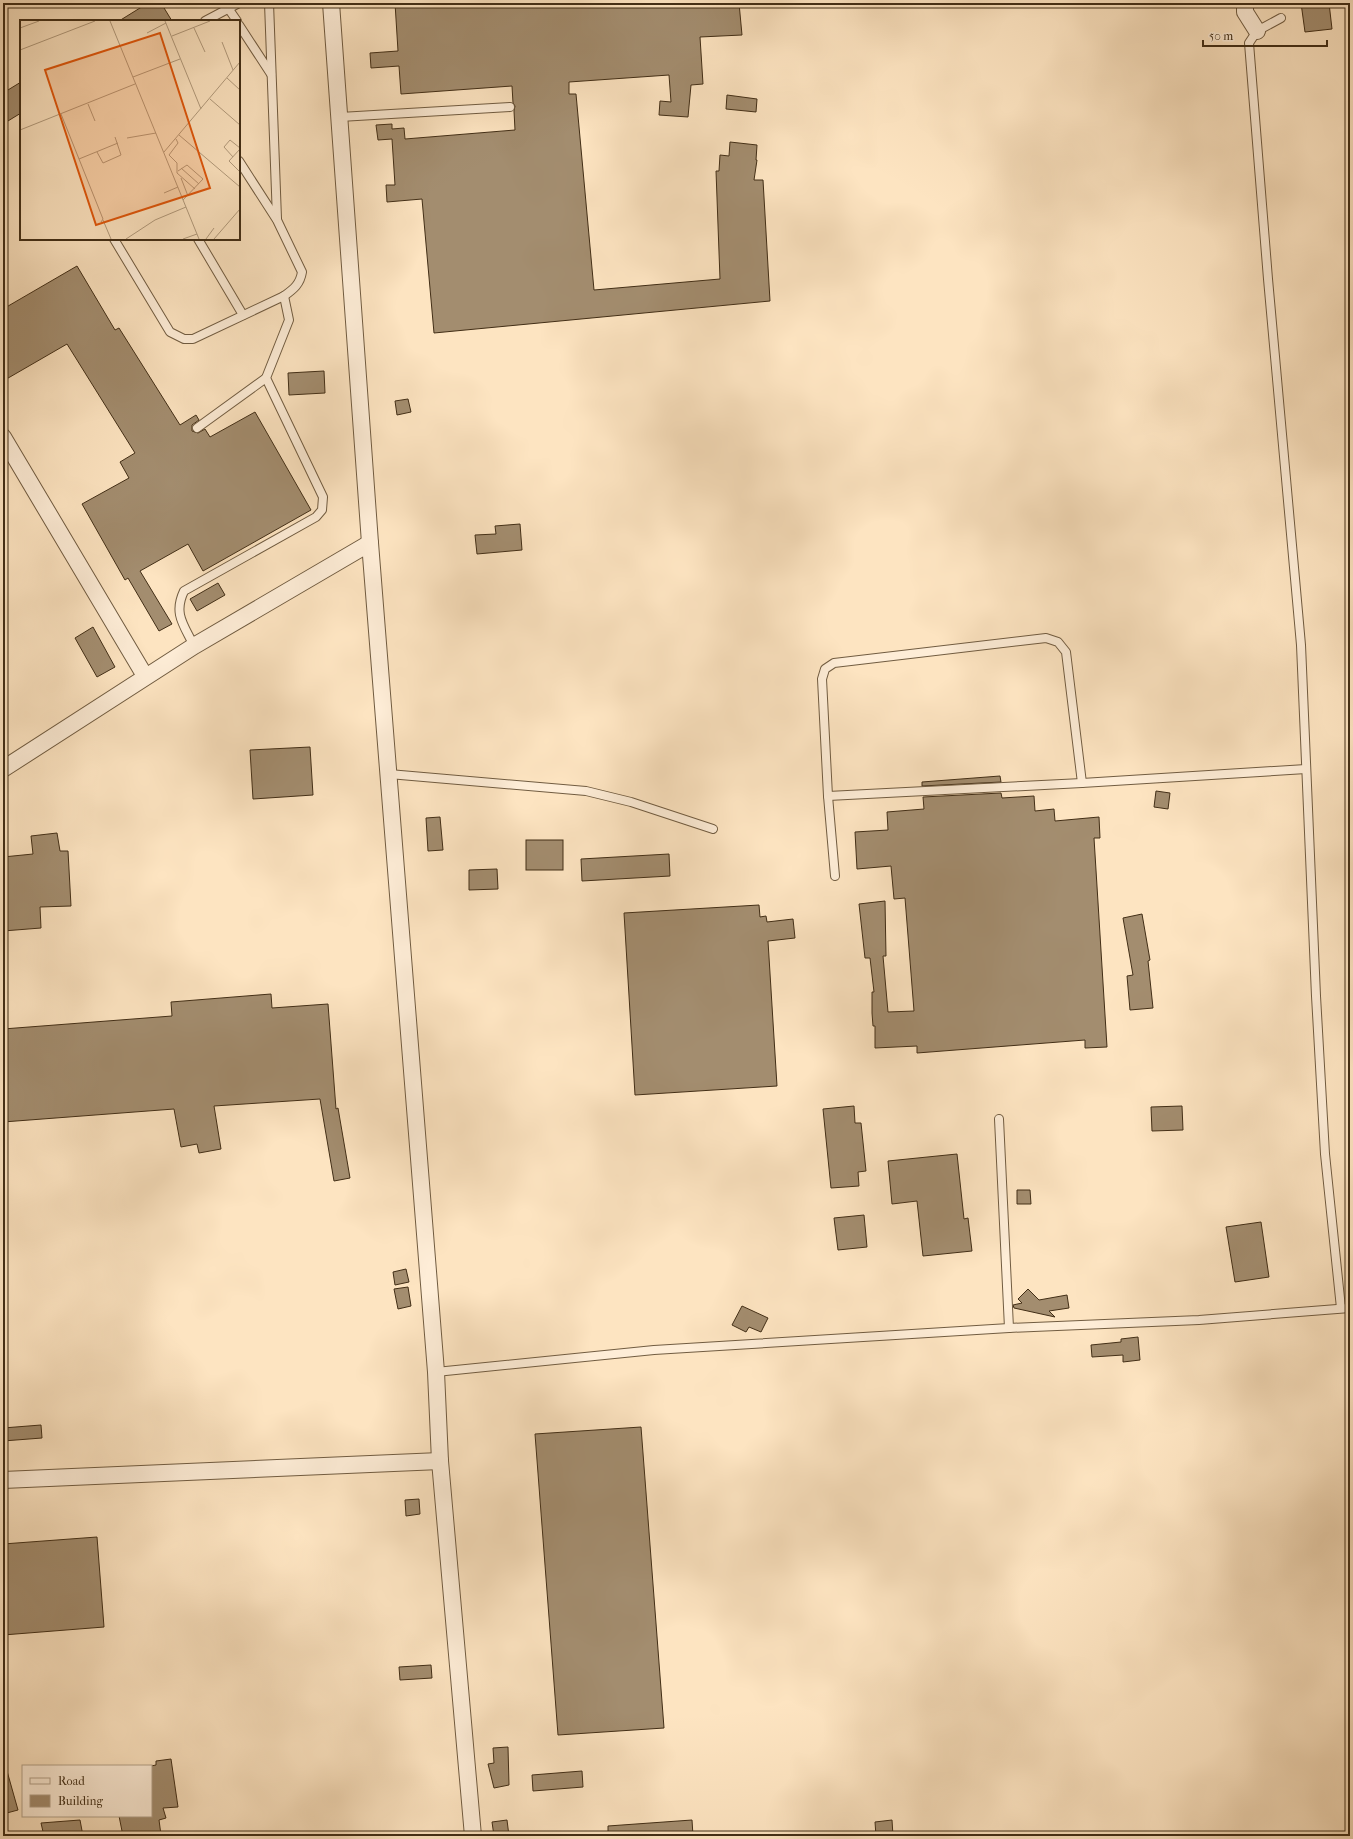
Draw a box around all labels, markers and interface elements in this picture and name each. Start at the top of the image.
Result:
inset map [20,20,240,240]
scale bar [1203,22,1327,48]
text: 50 m [1209,29,1233,43]
legend [22,1765,152,1817]
text: Road [58,1774,85,1788]
text: Building [58,1794,103,1808]

